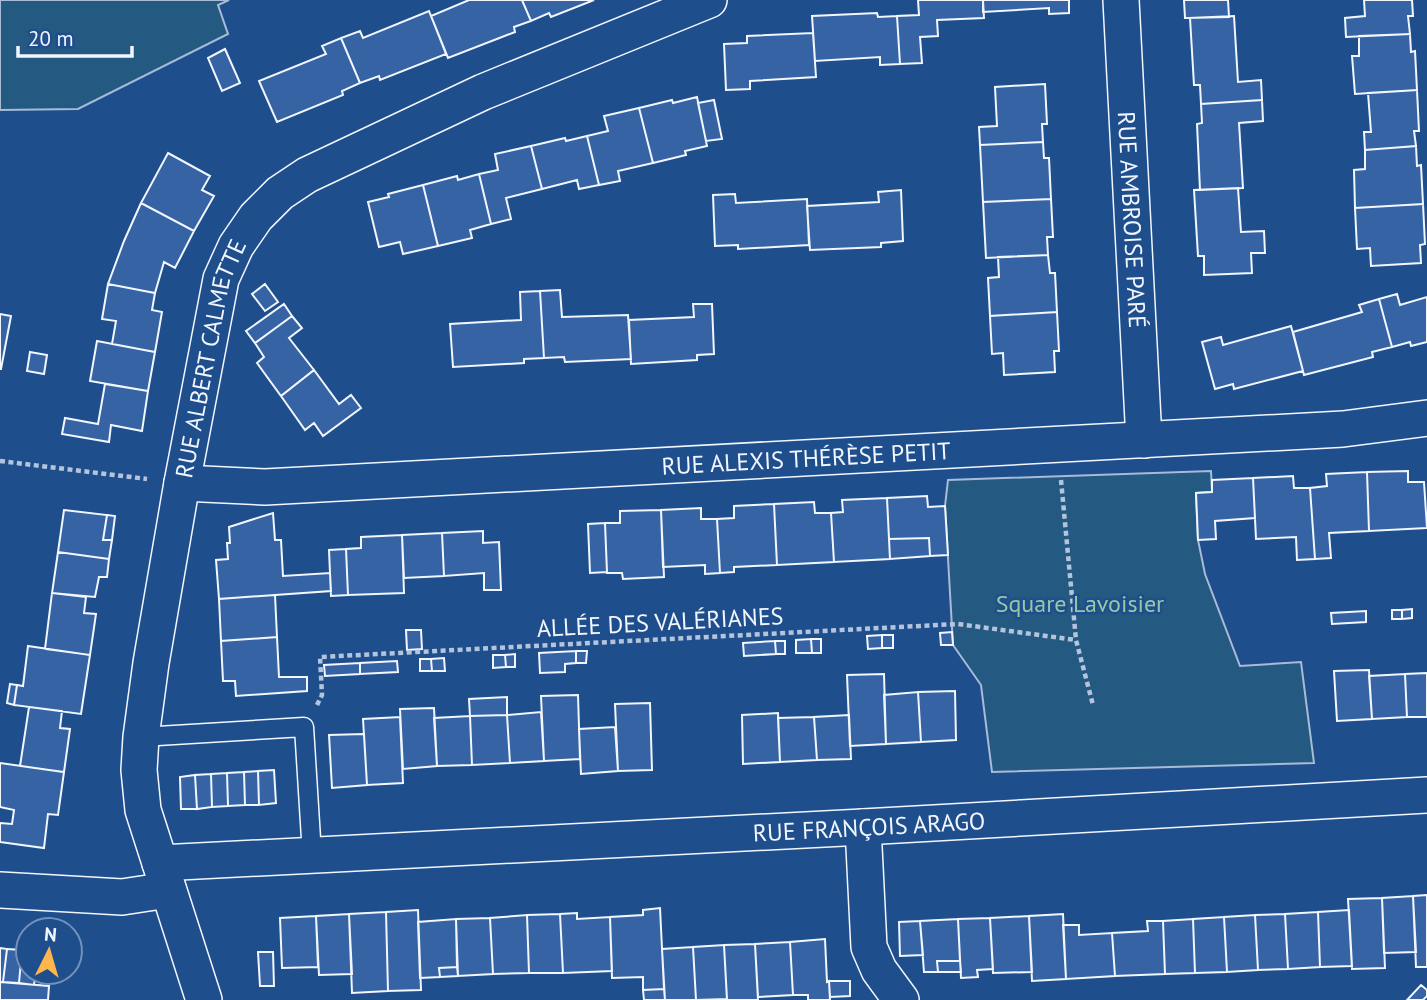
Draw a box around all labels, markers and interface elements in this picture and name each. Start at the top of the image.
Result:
scale bar [18,14,131,58]
text: 20 m [28,25,74,52]
street label: RUE AMBROISE PARÉ [1111,110,1154,329]
street label: RUE ALBERT CALMETTE [168,234,253,481]
street label: RUE ALEXIS THÉRÈSE PETIT [661,435,952,481]
park label: Square Lavoisier [996,588,1164,619]
street label: ALLÉE DES VALÉRIANES [536,600,784,644]
street label: RUE FRANÇOIS ARAGO [752,805,986,848]
north arrow [14,916,84,986]
text: N [43,922,58,947]

